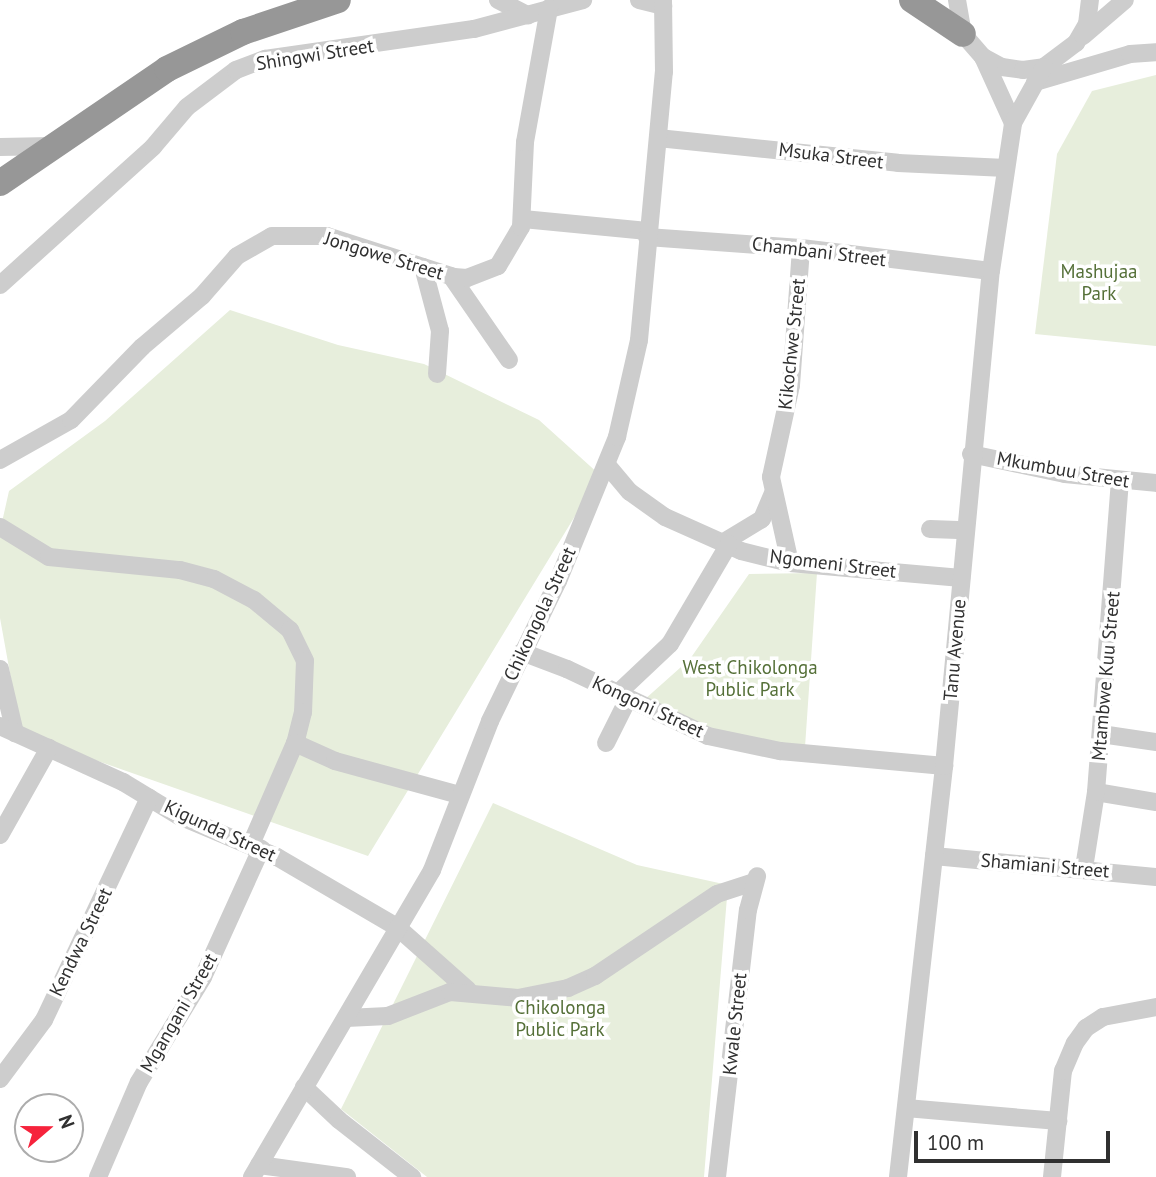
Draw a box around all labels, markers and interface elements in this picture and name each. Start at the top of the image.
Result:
street label: Shingwi Street [255,34,375,76]
street label: Msuka Street [777,138,885,174]
street label: Jongowe Street [322,227,446,285]
street label: Chambani Street [751,232,887,272]
park label: Mashujaa Park [1060,261,1138,305]
street label: Kikochwe Street [774,277,810,411]
street label: Mkumbuu Street [995,447,1131,493]
street label: Chikongola Street [499,544,581,684]
street label: Ngomeni Street [768,545,898,583]
street label: Mtambwe Kuu Street [1087,590,1125,762]
street label: Tanu Avenue [939,598,971,702]
park label: West Chikolonga Public Park [682,657,818,701]
street label: Kongoni Street [588,671,708,743]
street label: Kigunda Street [160,795,280,867]
street label: Shamiani Street [980,849,1110,883]
street label: Kendwa Street [45,884,117,1000]
street label: Mgangani Street [136,949,222,1077]
street label: Kwale Street [718,972,752,1076]
park label: Chikolonga Public Park [514,997,606,1041]
north arrow [14,1093,84,1163]
text: N [53,1112,80,1131]
scale bar [918,1118,1114,1162]
text: 100 m [927,1129,984,1156]

